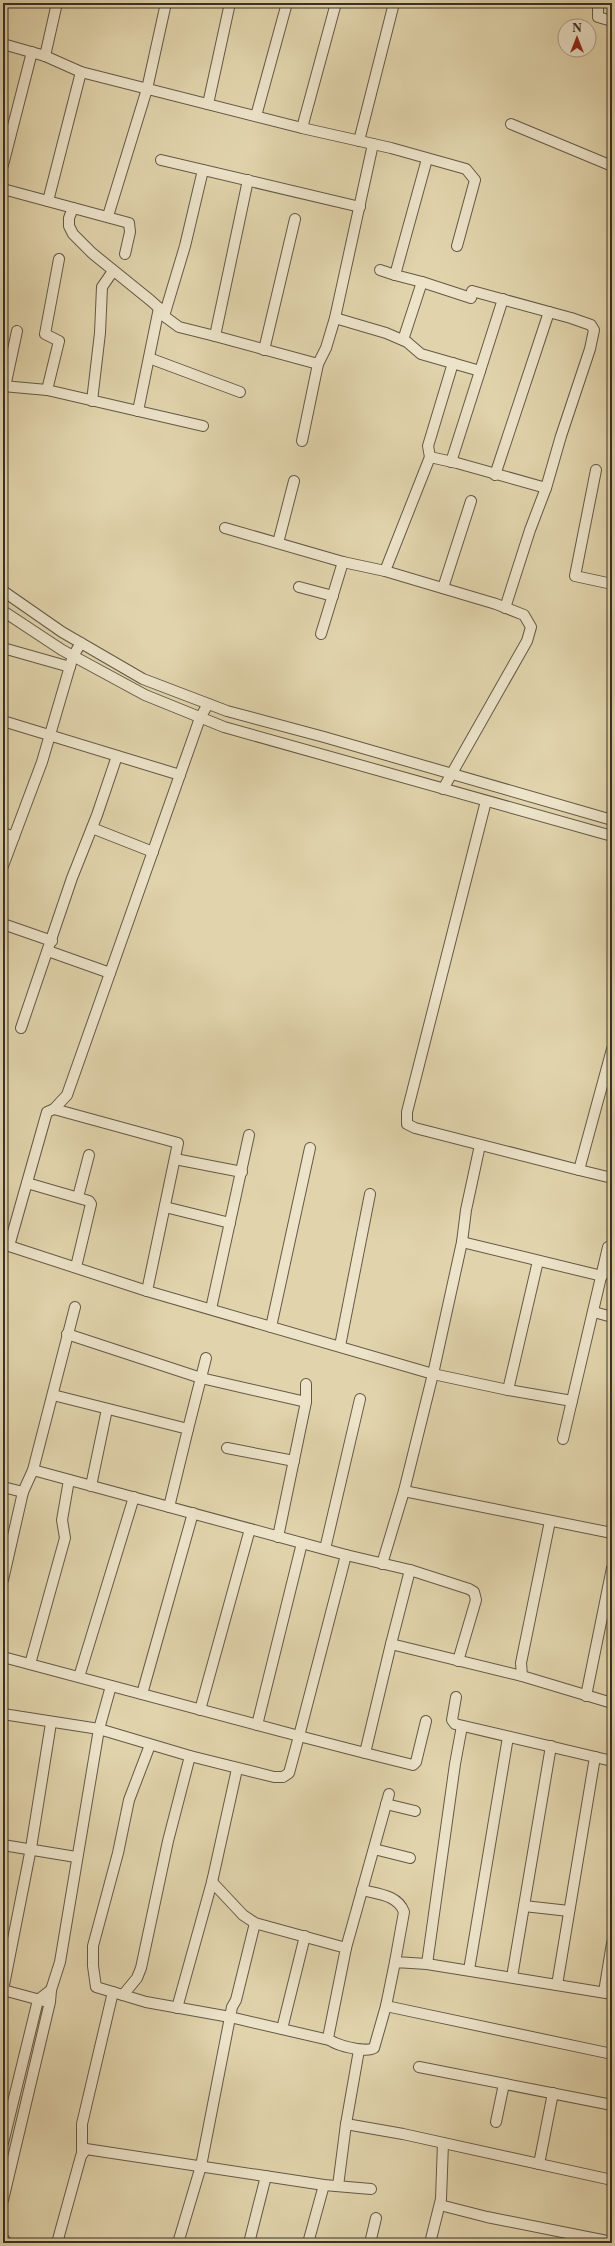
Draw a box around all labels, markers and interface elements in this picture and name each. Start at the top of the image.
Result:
north arrow [557,18,597,58]
text: N [572,21,582,35]

